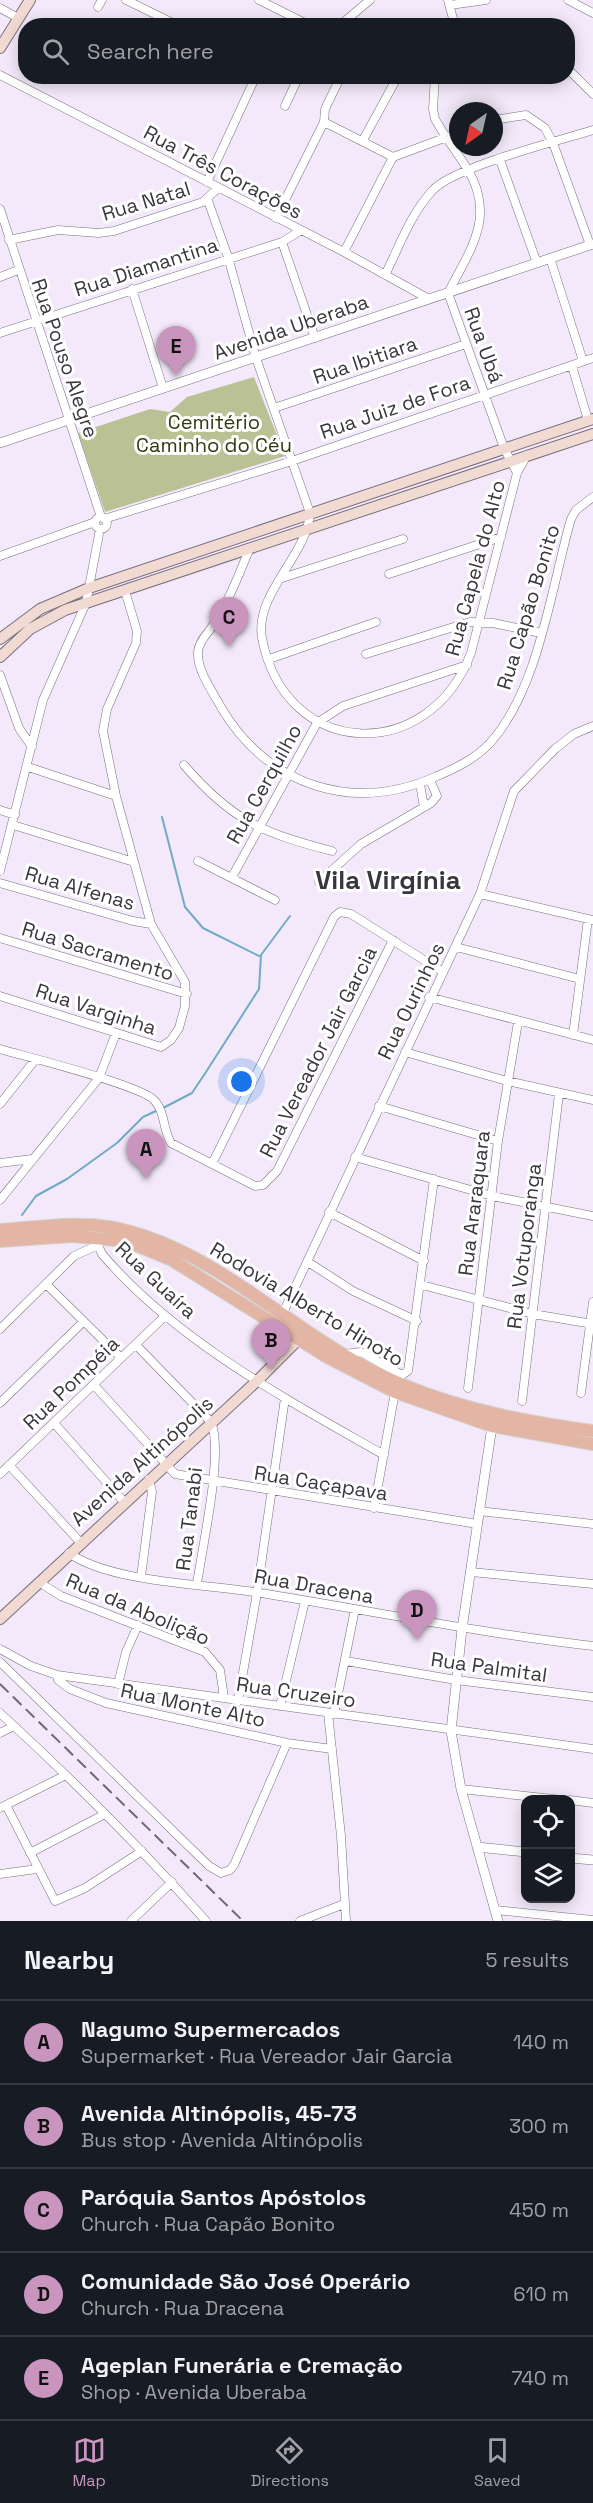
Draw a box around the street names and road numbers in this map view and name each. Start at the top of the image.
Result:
street label: Rua Três Corações [139,119,307,225]
street label: Rua Natal [99,175,193,227]
street label: Rua Diamantina [71,232,221,302]
street label: Rua Pouso Alegre [26,275,104,441]
street label: Avenida Uberaba [210,288,372,366]
street label: Rua Ubá [458,303,510,387]
street label: Rua Ibitiara [309,330,421,390]
street label: Rua Juiz de Fora [316,369,474,445]
street label: Rua Capela do Alto [439,477,511,659]
street label: Rua Capão Bonito [491,521,565,693]
street label: Rua Cerquilho [220,720,308,848]
street label: Rua Alfenas [22,860,138,916]
street label: Rua Sacramento [19,915,177,987]
street label: Rua Ourinhos [371,938,451,1064]
street label: Rua Vereador Jair Garcia [253,942,383,1162]
street label: Rua Varginha [32,977,160,1041]
street label: Rua Araraquara [452,1129,496,1277]
street label: Rua Votuporanga [501,1162,547,1330]
street label: Rua Guaíra [110,1236,202,1324]
street label: Rodovia Alberto Hinoto [205,1236,409,1372]
street label: Rua Pompéia [17,1331,125,1435]
street label: Avenida Altinópolis [65,1390,219,1532]
street label: Rua Caçapava [252,1460,390,1506]
street label: Rua Tanabi [170,1466,208,1572]
street label: Rua Dracena [252,1563,376,1609]
street label: Rua da Abolição [62,1567,214,1651]
street label: Rua Palmital [429,1646,549,1688]
street label: Rua Cruzeiro [235,1671,357,1713]
street label: Rua Monte Alto [118,1677,268,1733]

